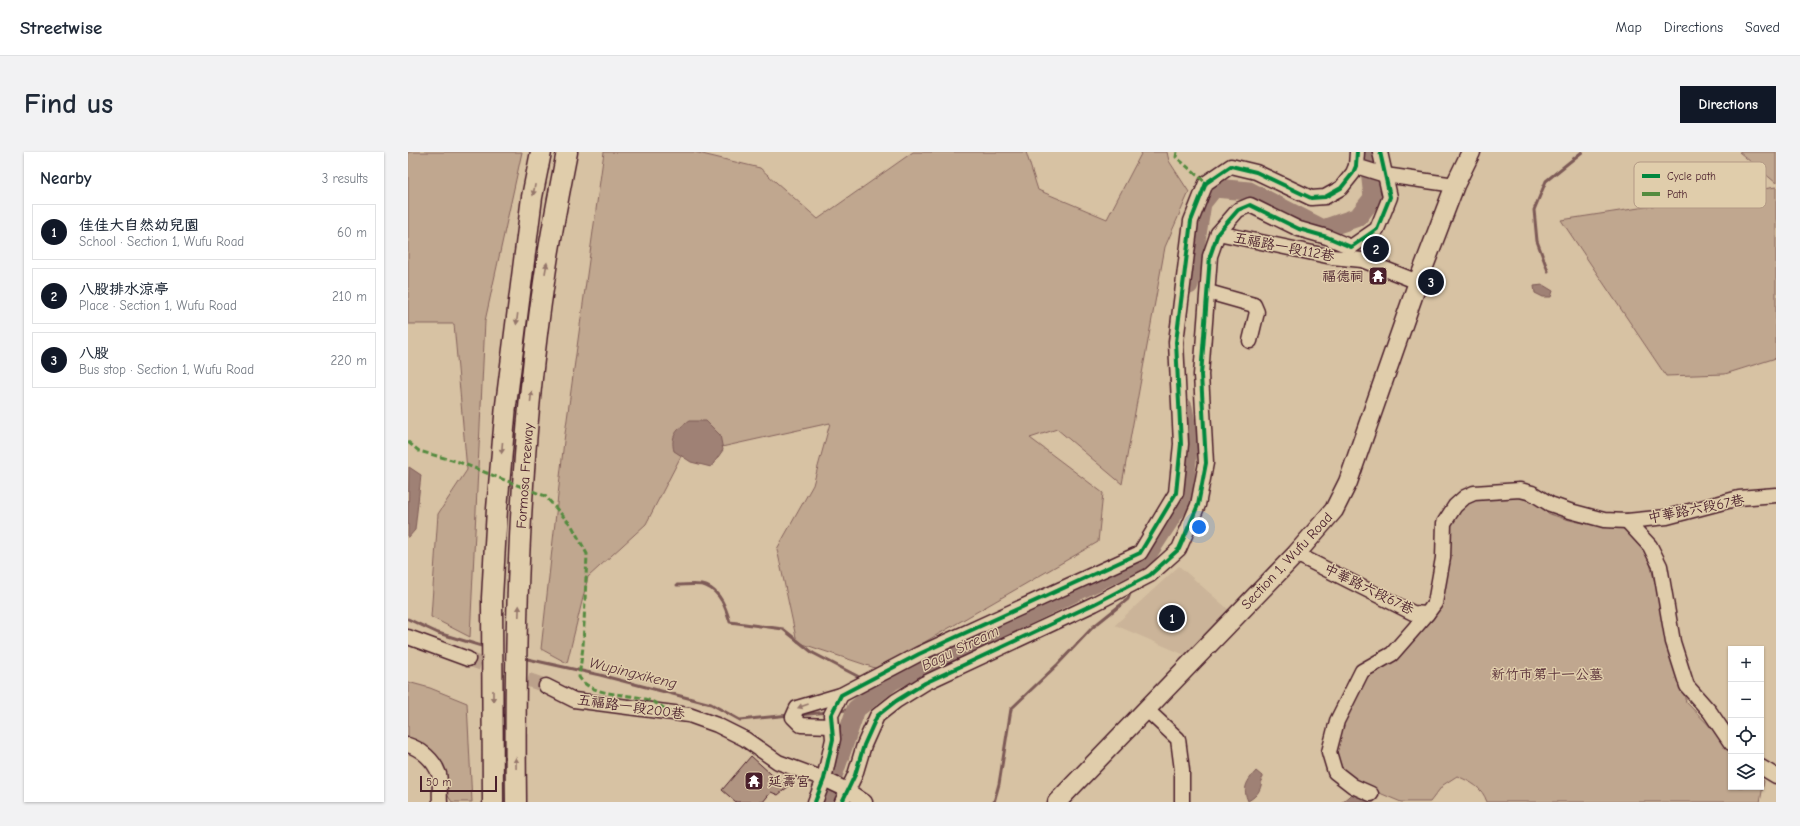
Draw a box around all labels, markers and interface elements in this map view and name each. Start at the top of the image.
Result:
text: Streetwise [20,17,102,39]
text: Map [1615,19,1642,36]
text: Directions [1664,19,1723,36]
text: Saved [1745,19,1780,36]
button: Directions [1680,86,1776,123]
text: Find us [24,88,113,120]
legend [1634,162,1766,208]
text: Nearby [40,169,91,188]
text: Cycle path [1667,170,1716,183]
text: 3 results [322,171,368,186]
one-way arrow [530,184,536,196]
text: Path [1667,188,1688,201]
text: 佳佳大自然幼兒園 [79,216,199,234]
text: 1 [51,225,57,240]
text: 60 m [337,225,367,240]
street label: 五福路一段112巷 [1232,229,1337,265]
text: School · Section 1, Wufu Road [79,234,244,249]
pin: 2 [1363,234,1389,264]
one-way arrow [543,262,549,274]
temple icon: 福德祠 [1367,265,1389,287]
pin: 3 [1418,267,1444,297]
place label: 福德祠 [1322,268,1364,285]
text: 八股排水涼亭 [79,280,169,298]
text: 2 [51,289,57,304]
text: 210 m [332,289,367,304]
text: Place · Section 1, Wufu Road [79,298,237,313]
one-way arrow [514,313,520,325]
text: 八股 [79,344,109,362]
text: 3 [51,353,57,368]
text: 220 m [330,353,367,368]
text: Bus stop · Section 1, Wufu Road [79,362,254,377]
one-way arrow [528,391,534,403]
street label: Formosa Freeway [513,422,537,529]
one-way arrow [499,442,505,454]
street label: 中華路六段67巷 [1646,491,1747,527]
street label: Section 1, Wufu Road [1238,509,1336,613]
your location [1189,517,1209,537]
street label: 中華路六段67巷 [1321,560,1418,619]
pin: 1 [1159,603,1185,633]
one-way arrow [515,605,522,617]
water label: Bagu Stream [918,622,1002,674]
map controls [1728,646,1764,790]
button: + [1728,646,1764,682]
water label: Wupingxikeng [587,653,679,693]
park label: 新竹市第十一公墓 [1491,666,1603,683]
button: − [1728,682,1764,718]
one-way arrow [490,690,496,703]
street label: 五福路一段200巷 [576,691,687,723]
one-way arrow [797,704,809,710]
button: locate [1728,718,1764,754]
button: layers [1728,754,1764,790]
one-way arrow [513,756,519,769]
temple icon: 延壽宮 [743,770,765,792]
place label: 延壽宮 [768,773,810,790]
scale bar [420,774,497,793]
text: 50 m [426,776,451,789]

